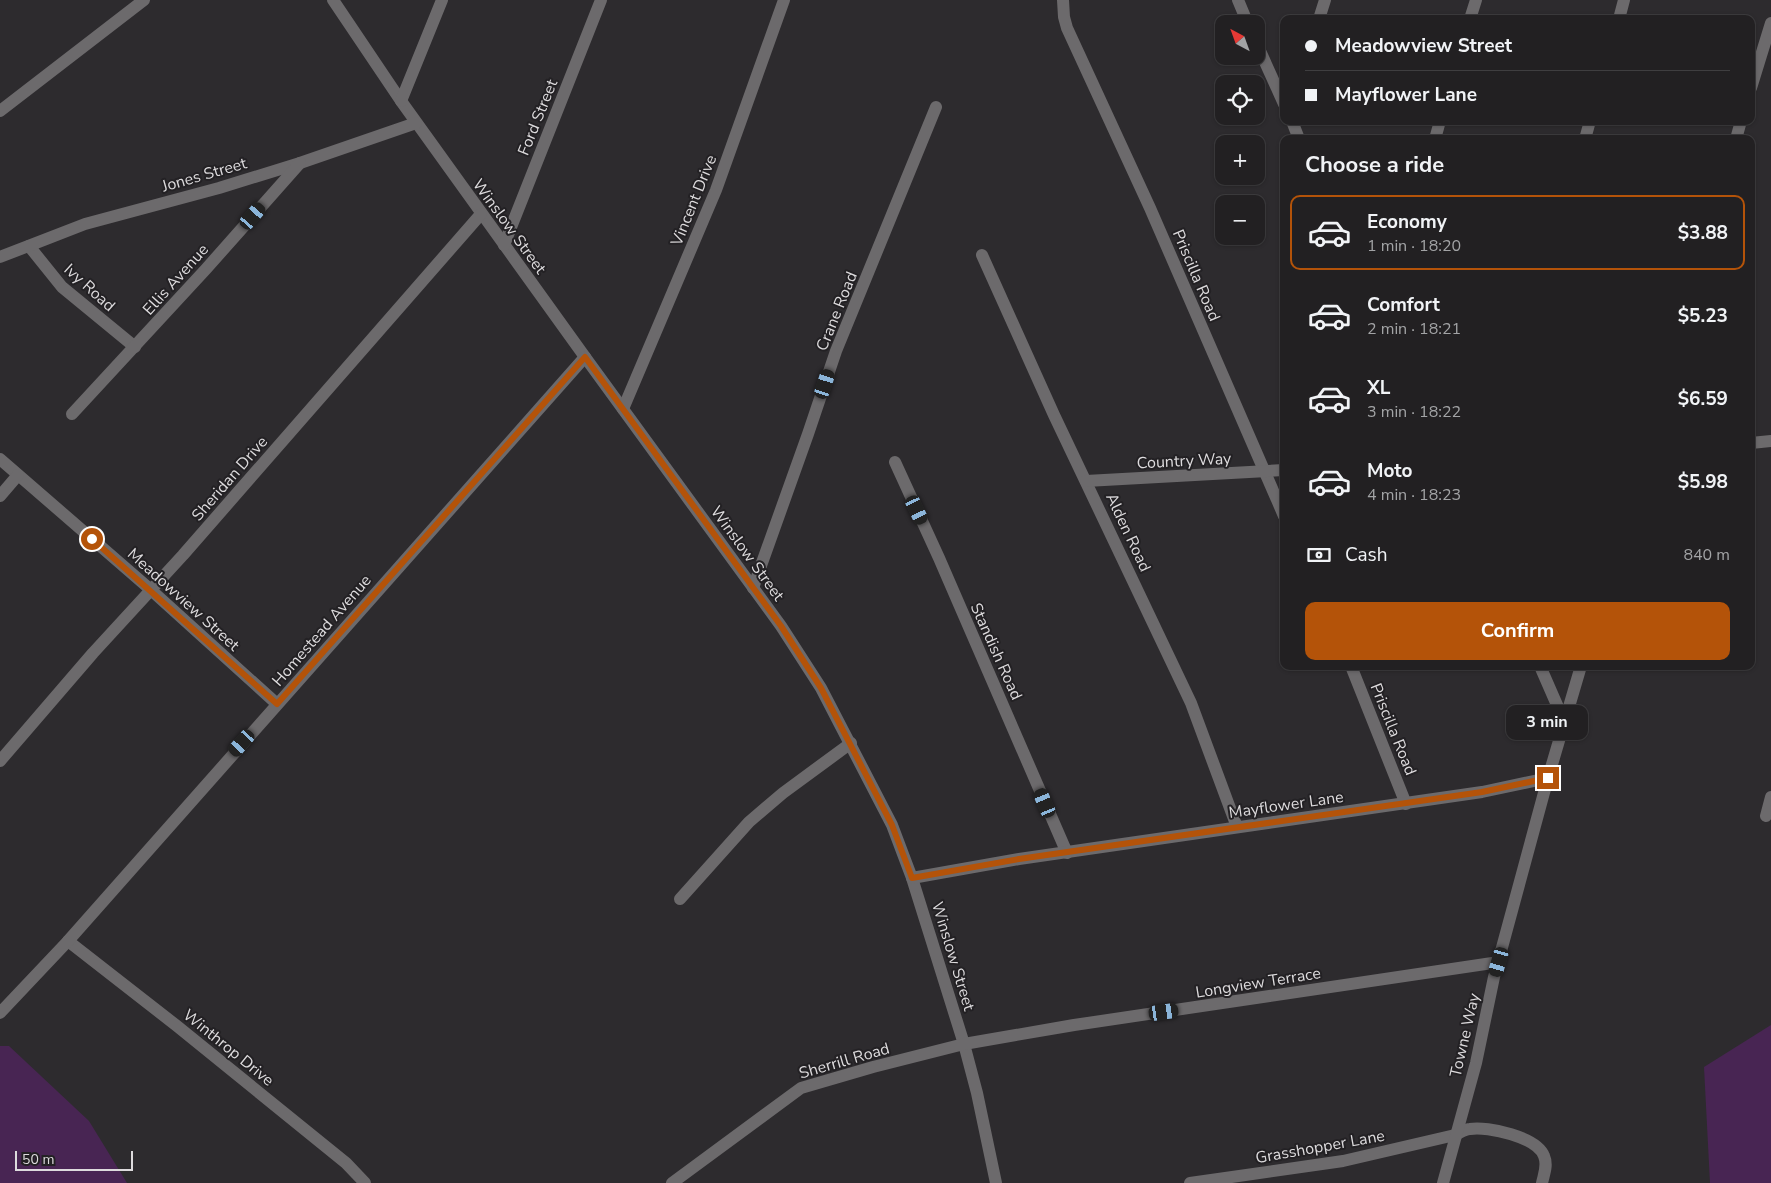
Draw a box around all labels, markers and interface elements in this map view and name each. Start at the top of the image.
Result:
north arrow [1215,15,1265,65]
map controls [1215,15,1265,245]
text: Meadowview Street [1335,33,1512,59]
button: locate [1215,75,1265,125]
street label: Ford Street [513,76,563,159]
text: Mayflower Lane [1335,82,1477,108]
button: + [1215,135,1265,185]
text: Choose a ride [1305,150,1444,180]
street label: Jones Street [158,152,250,198]
street label: Vincent Drive [665,152,722,250]
street label: Winslow Street [467,175,551,279]
button: − [1215,195,1265,245]
car [237,200,268,232]
text: Economy [1367,209,1447,235]
icon: car [1307,210,1352,255]
text: $3.88 [1678,220,1728,246]
street label: Priscilla Road [1167,226,1225,325]
text: 1 min · 18:20 [1367,235,1461,257]
street label: Ellis Avenue [138,239,214,320]
street label: Ivy Road [59,259,120,317]
street label: Crane Road [811,268,863,354]
text: Comfort [1367,292,1440,318]
icon: car [1307,293,1352,338]
text: $5.23 [1678,303,1728,329]
text: 2 min · 18:21 [1367,318,1461,340]
car [813,367,836,401]
text: XL [1367,375,1390,401]
icon: car [1307,376,1352,421]
text: $6.59 [1678,386,1728,412]
text: 3 min · 18:22 [1367,401,1461,423]
street label: Sheridan Drive [187,431,273,526]
street label: Country Way [1136,447,1233,474]
text: Moto [1367,458,1413,484]
icon: car [1307,459,1352,504]
text: $5.98 [1678,469,1728,495]
text: 4 min · 18:23 [1367,484,1461,506]
street label: Alden Road [1100,489,1156,575]
car [903,493,930,527]
street label: Winslow Street [705,502,789,606]
route start [81,528,103,550]
icon: cash [1305,541,1333,569]
text: Cash [1345,542,1387,568]
street label: Meadowview Street [122,543,245,656]
text: 840 m [1683,544,1730,566]
street label: Homestead Avenue [267,570,376,691]
street label: Standish Road [965,599,1027,703]
button: Confirm [1305,602,1730,660]
street label: Priscilla Road [1365,680,1422,779]
callout: 3 min [1507,706,1589,740]
text: 3 min [1526,711,1568,733]
car [226,727,257,759]
route end [1537,767,1559,789]
car [1032,786,1057,820]
street label: Mayflower Lane [1227,786,1345,824]
street label: Winslow Street [926,899,980,1014]
car [1487,946,1510,978]
street label: Longview Terrace [1194,962,1322,1004]
street label: Towne Way [1445,990,1486,1079]
car [1148,1002,1179,1022]
street label: Winthrop Drive [178,1004,278,1091]
street label: Sherrill Road [796,1038,892,1084]
street label: Grasshopper Lane [1254,1125,1387,1169]
scale bar [15,1148,132,1171]
text: 50 m [22,1150,54,1169]

